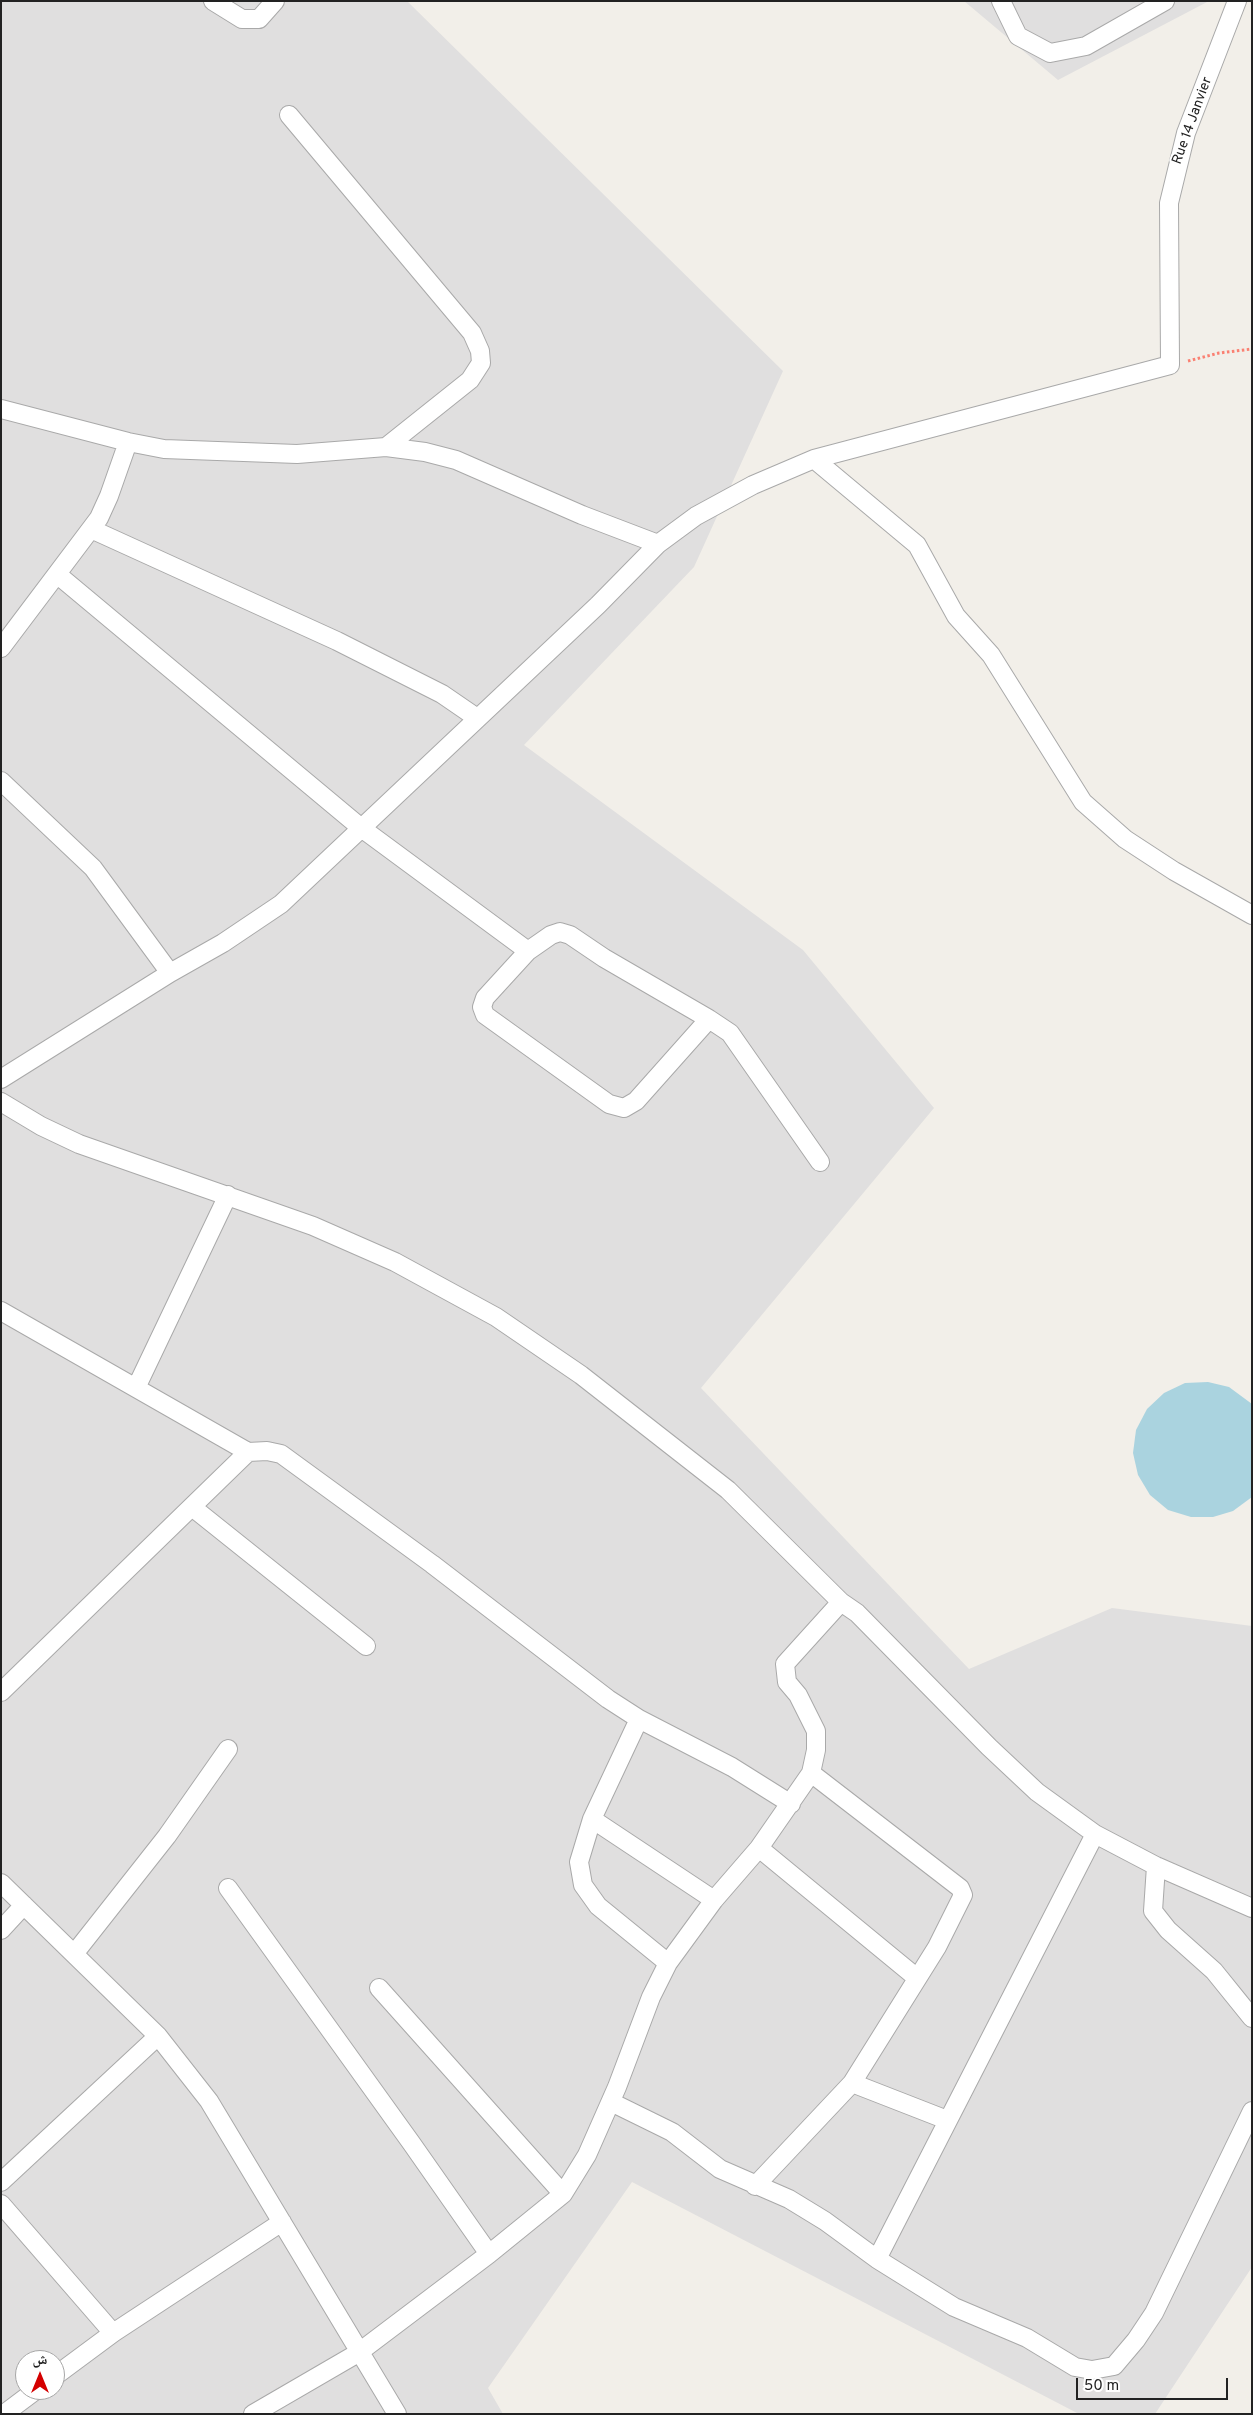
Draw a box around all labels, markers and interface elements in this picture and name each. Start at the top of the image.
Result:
street label: Rue 14 Janvier [1169,75,1217,167]
north arrow [15,2350,65,2400]
text: ش [33,2352,47,2369]
scale bar [1078,2368,1230,2400]
text: 50 m [1084,2377,1119,2396]

